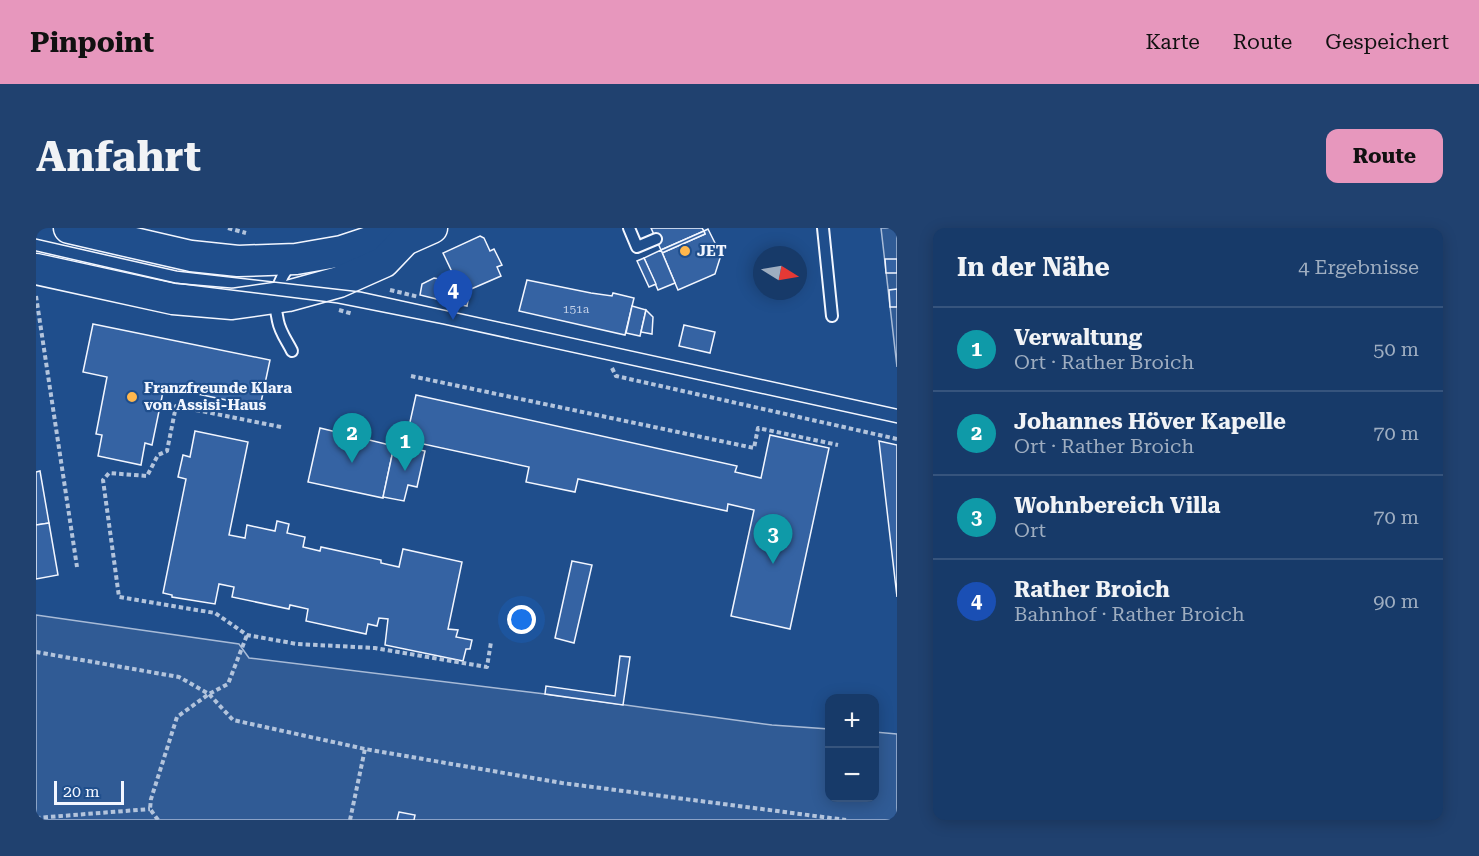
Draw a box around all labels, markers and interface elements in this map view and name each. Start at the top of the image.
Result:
text: Pinpoint [30,26,154,59]
text: Karte [1145,30,1200,54]
text: Route [1233,30,1292,54]
text: Gespeichert [1325,30,1449,54]
button: Route [1326,129,1443,183]
text: Anfahrt [36,132,201,181]
place label: JET [697,242,727,260]
marker: JET [678,244,692,258]
north arrow [753,246,807,300]
text: In der Nähe [957,252,1110,282]
text: 4 Ergebnisse [1298,255,1419,279]
pin: 4 [434,270,472,320]
house number: 151a [563,302,590,316]
text: Verwaltung [1014,325,1142,350]
text: 1 [971,337,982,361]
text: 50 m [1373,337,1419,361]
text: Ort · Rather Broich [1014,350,1194,374]
place label: Franzfreunde Klara von Assisi-Haus [144,379,292,414]
marker: Franzfreunde Klara von Assisi-Haus [125,390,139,404]
text: Johannes Höver Kapelle [1014,409,1286,434]
pin: 2 [332,414,372,463]
text: 2 [971,421,982,445]
text: 70 m [1373,421,1419,445]
pin: 1 [386,422,424,471]
text: Ort · Rather Broich [1014,434,1194,458]
text: Wohnbereich Villa [1014,493,1220,518]
text: 3 [971,505,982,529]
text: 70 m [1373,505,1419,529]
pin: 3 [754,514,792,564]
text: Ort [1014,518,1046,542]
text: Rather Broich [1014,577,1170,602]
text: 4 [971,589,982,613]
text: 90 m [1373,589,1419,613]
text: Bahnhof · Rather Broich [1014,602,1245,626]
your location [507,605,536,634]
map controls [825,694,879,802]
button: + [825,694,879,748]
button: − [825,748,879,802]
scale bar [54,778,124,806]
text: 20 m [63,782,100,801]

